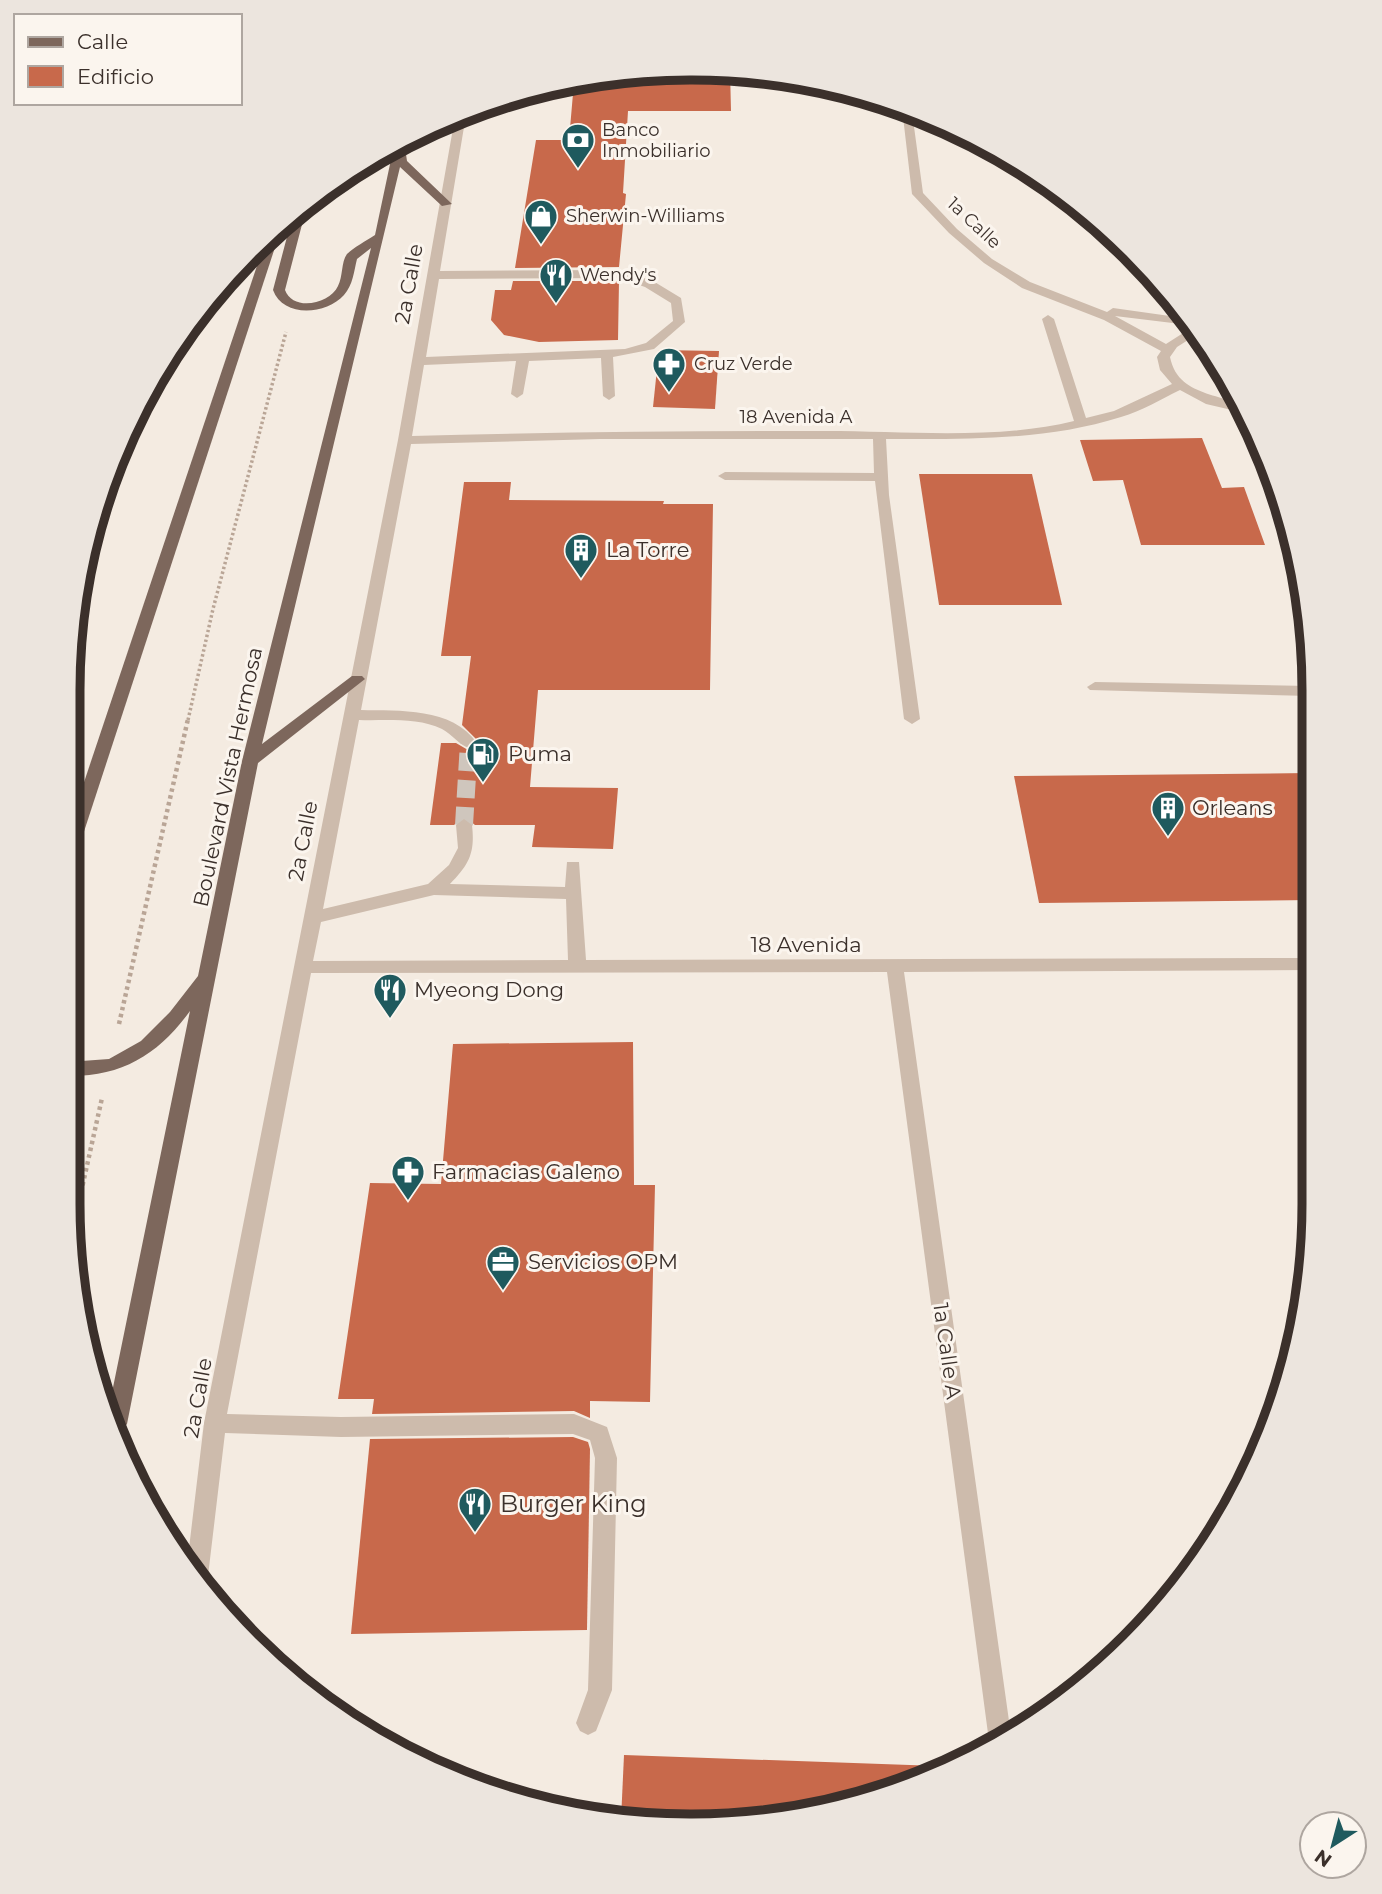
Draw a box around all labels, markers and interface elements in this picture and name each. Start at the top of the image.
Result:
legend [14,14,242,105]
text: Calle [77,29,128,54]
text: Edificio [77,64,154,89]
place label: Banco Inmobiliario [602,119,711,162]
bank icon: Banco Inmobiliario [559,121,597,170]
street label: 1a Calle [942,193,1006,254]
shop icon: Sherwin-Williams [522,197,560,246]
place label: Sherwin-Williams [566,205,725,227]
street label: 2a Calle [389,242,428,326]
restaurant icon: Wendy's [537,256,575,305]
place label: Wendy's [580,264,657,286]
pharmacy icon: Cruz Verde [650,345,688,394]
place label: Cruz Verde [694,353,793,375]
street label: 18 Avenida A [740,406,853,428]
building icon: La Torre [562,531,600,580]
place label: La Torre [606,537,689,562]
street label: Boulevard Vista Hermosa [188,645,267,909]
fuel station icon: Puma [464,735,502,784]
place label: Puma [508,741,572,766]
building icon: Orleans [1149,789,1187,838]
place label: Orleans [1192,795,1273,820]
street label: 2a Calle [283,799,322,883]
street label: 18 Avenida [750,932,862,957]
restaurant icon: Myeong Dong [371,971,409,1020]
place label: Myeong Dong [414,977,564,1002]
pharmacy icon: Farmacias Galeno [389,1153,427,1202]
place label: Farmacias Galeno [432,1159,620,1184]
office icon: Servicios OPM [484,1243,522,1292]
place label: Servicios OPM [528,1249,678,1274]
street label: 1a Calle A [928,1301,967,1402]
street label: 2a Calle [178,1356,217,1440]
restaurant icon: Burger King [456,1485,494,1534]
place label: Burger King [500,1489,647,1518]
north arrow [1298,1810,1368,1880]
text: N [1310,1845,1336,1872]

